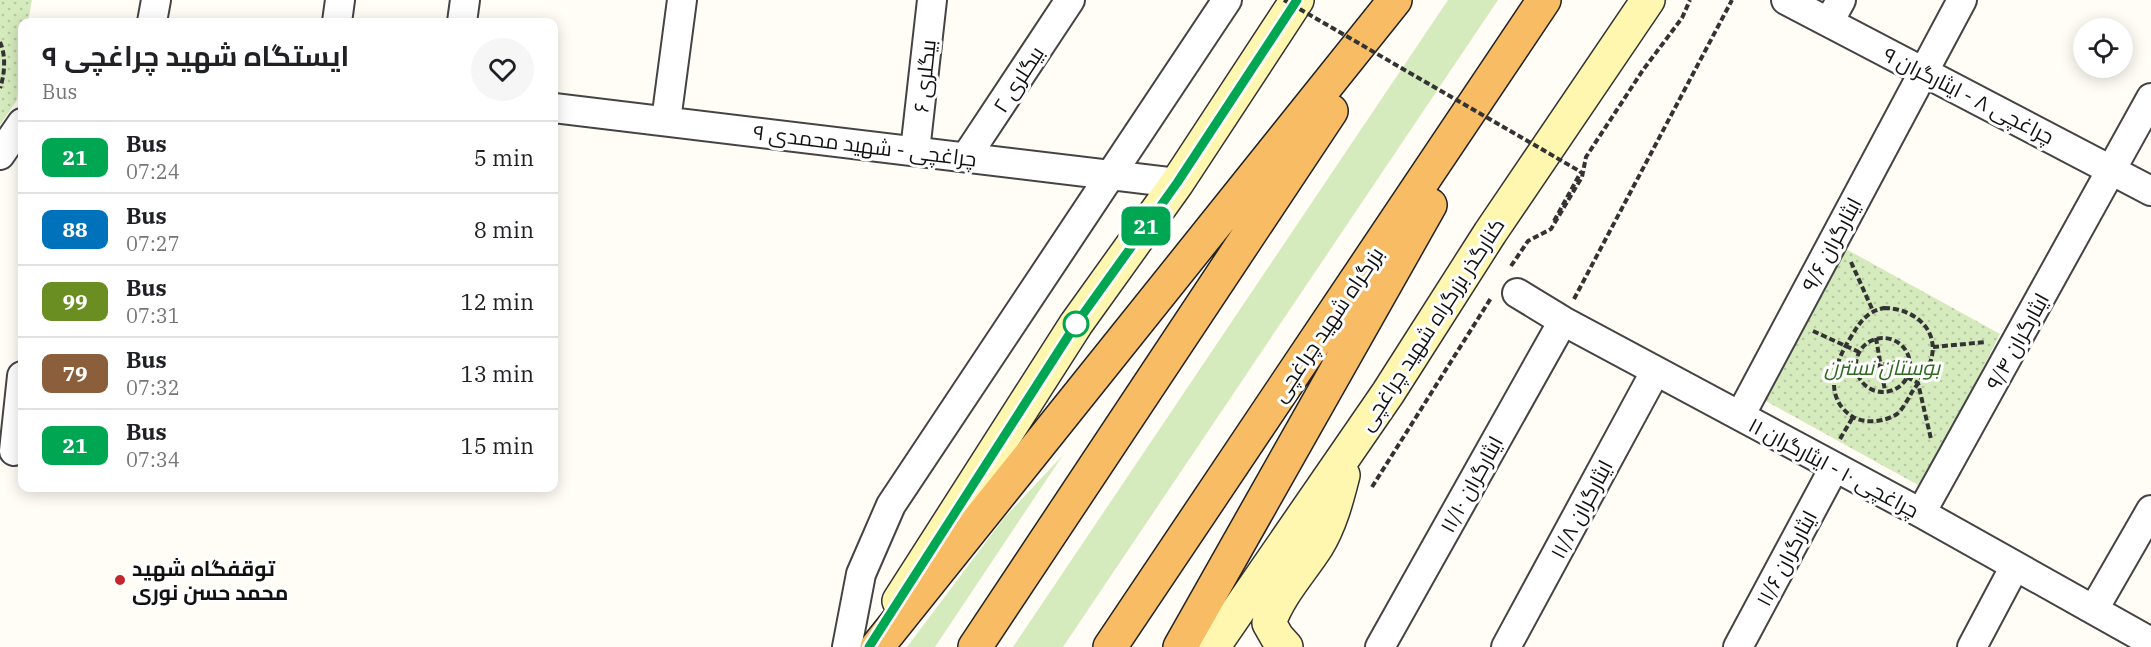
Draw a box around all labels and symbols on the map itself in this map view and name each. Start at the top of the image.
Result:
street label: بیگلری ۶ [906,38,942,114]
street label: بیگلری ۲ [986,40,1050,118]
street label: چراغچی ۸ - ایثارگران ۹ [1878,40,2059,151]
street label: ۹ چراغچی - شهید محمدی [752,117,978,174]
street label: ایثارگران ۹/۶ [1795,192,1867,296]
line badge: 21 [1119,206,1173,246]
street label: کنارگذر بزرگراه شهید چراغچی [1352,212,1511,436]
street label: بزرگراه شهید چراغچی [1265,241,1390,408]
street label: ایثارگران ۹/۴ [1979,288,2055,394]
unlabelled marker [1063,311,1089,337]
park label: بوستان نسترن [1824,353,1941,381]
street label: چراغچی ۱۰ - ایثارگران ۱۱ [1744,410,1924,525]
street label: ایثارگران ۱۱/۱۰ [1433,431,1509,537]
street label: ایثارگران ۱۱/۸ [1543,455,1619,563]
street label: ایثارگران ۱۱/۶ [1749,505,1823,611]
place label: توقفگاه شهید محمد حسن نوری [132,554,288,606]
marker: توقفگاه شهید محمد حسن نوری [113,573,127,587]

